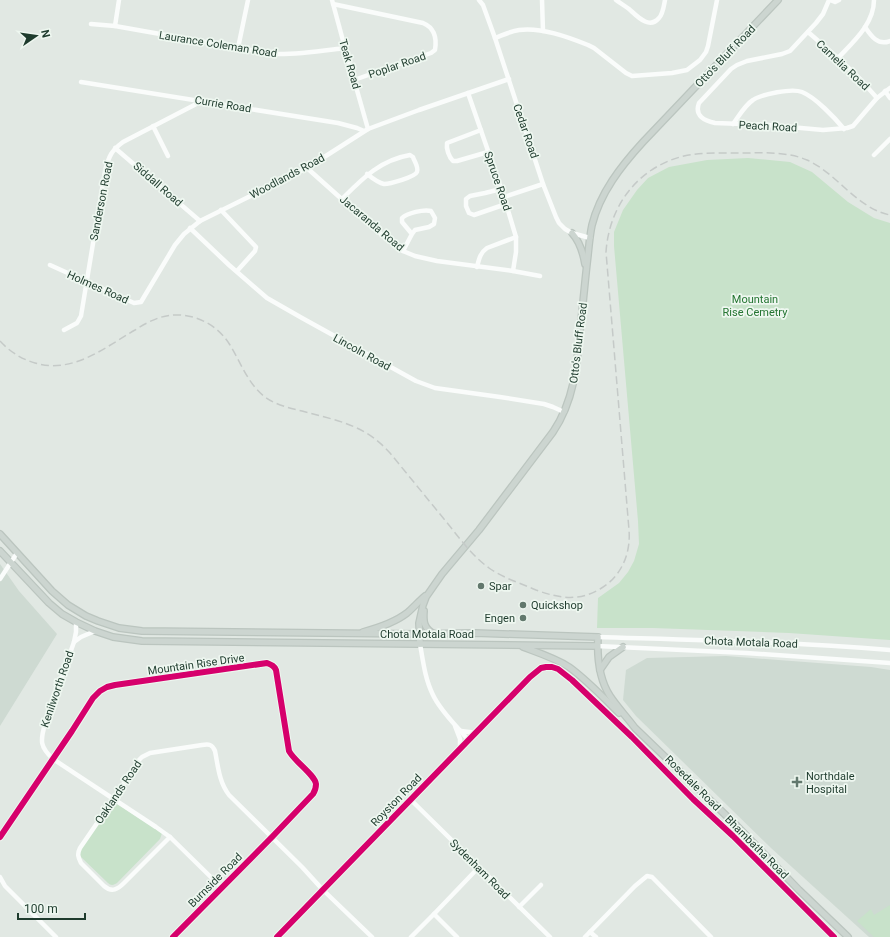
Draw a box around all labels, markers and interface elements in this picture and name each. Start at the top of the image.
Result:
north arrow [16,16,56,56]
street label: Otto's Bluff Road [692,23,758,90]
text: N [38,29,53,39]
street label: Laurance Coleman Road [158,29,278,60]
street label: Camelia Road [813,37,872,93]
street label: Teak Road [336,38,363,91]
street label: Poplar Road [367,50,427,81]
street label: Currie Road [194,94,252,115]
street label: Cedar Road [510,102,541,160]
street label: Peach Road [738,118,798,135]
street label: Spruce Road [481,150,514,213]
street label: Woodlands Road [248,151,327,202]
street label: Siddall Road [130,159,185,209]
street label: Sanderson Road [87,160,116,242]
street label: Jacaranda Road [337,193,406,254]
street label: Holmes Road [65,268,131,307]
park label: Mountain Rise Cemetry [723,293,788,319]
street label: Otto's Bluff Road [567,302,590,384]
street label: Lincoln Road [331,331,393,373]
place label: Spar [489,580,512,593]
marker: Spar [476,581,486,591]
place label: Quickshop [531,599,583,612]
marker: Quickshop [518,600,528,610]
place label: Engen [485,612,515,625]
marker: Engen [518,613,528,623]
street label: Chota Motala Road [380,628,474,641]
street label: Chota Motala Road [704,634,798,651]
street label: Kenilworth Road [38,649,77,729]
street label: Mountain Rise Drive [147,651,245,678]
street label: Rosedale Road [662,753,723,814]
street label: Oaklands Road [92,758,144,826]
place label: Northdale Hospital [806,770,855,796]
street label: Royston Road [368,771,425,829]
marker: Northdale Hospital [791,776,803,788]
street label: Bhambatha Road [722,813,791,882]
street label: Sydenham Road [447,837,512,902]
street label: Burnside Road [186,851,245,910]
scale bar [18,895,85,921]
text: 100 m [24,902,58,916]

